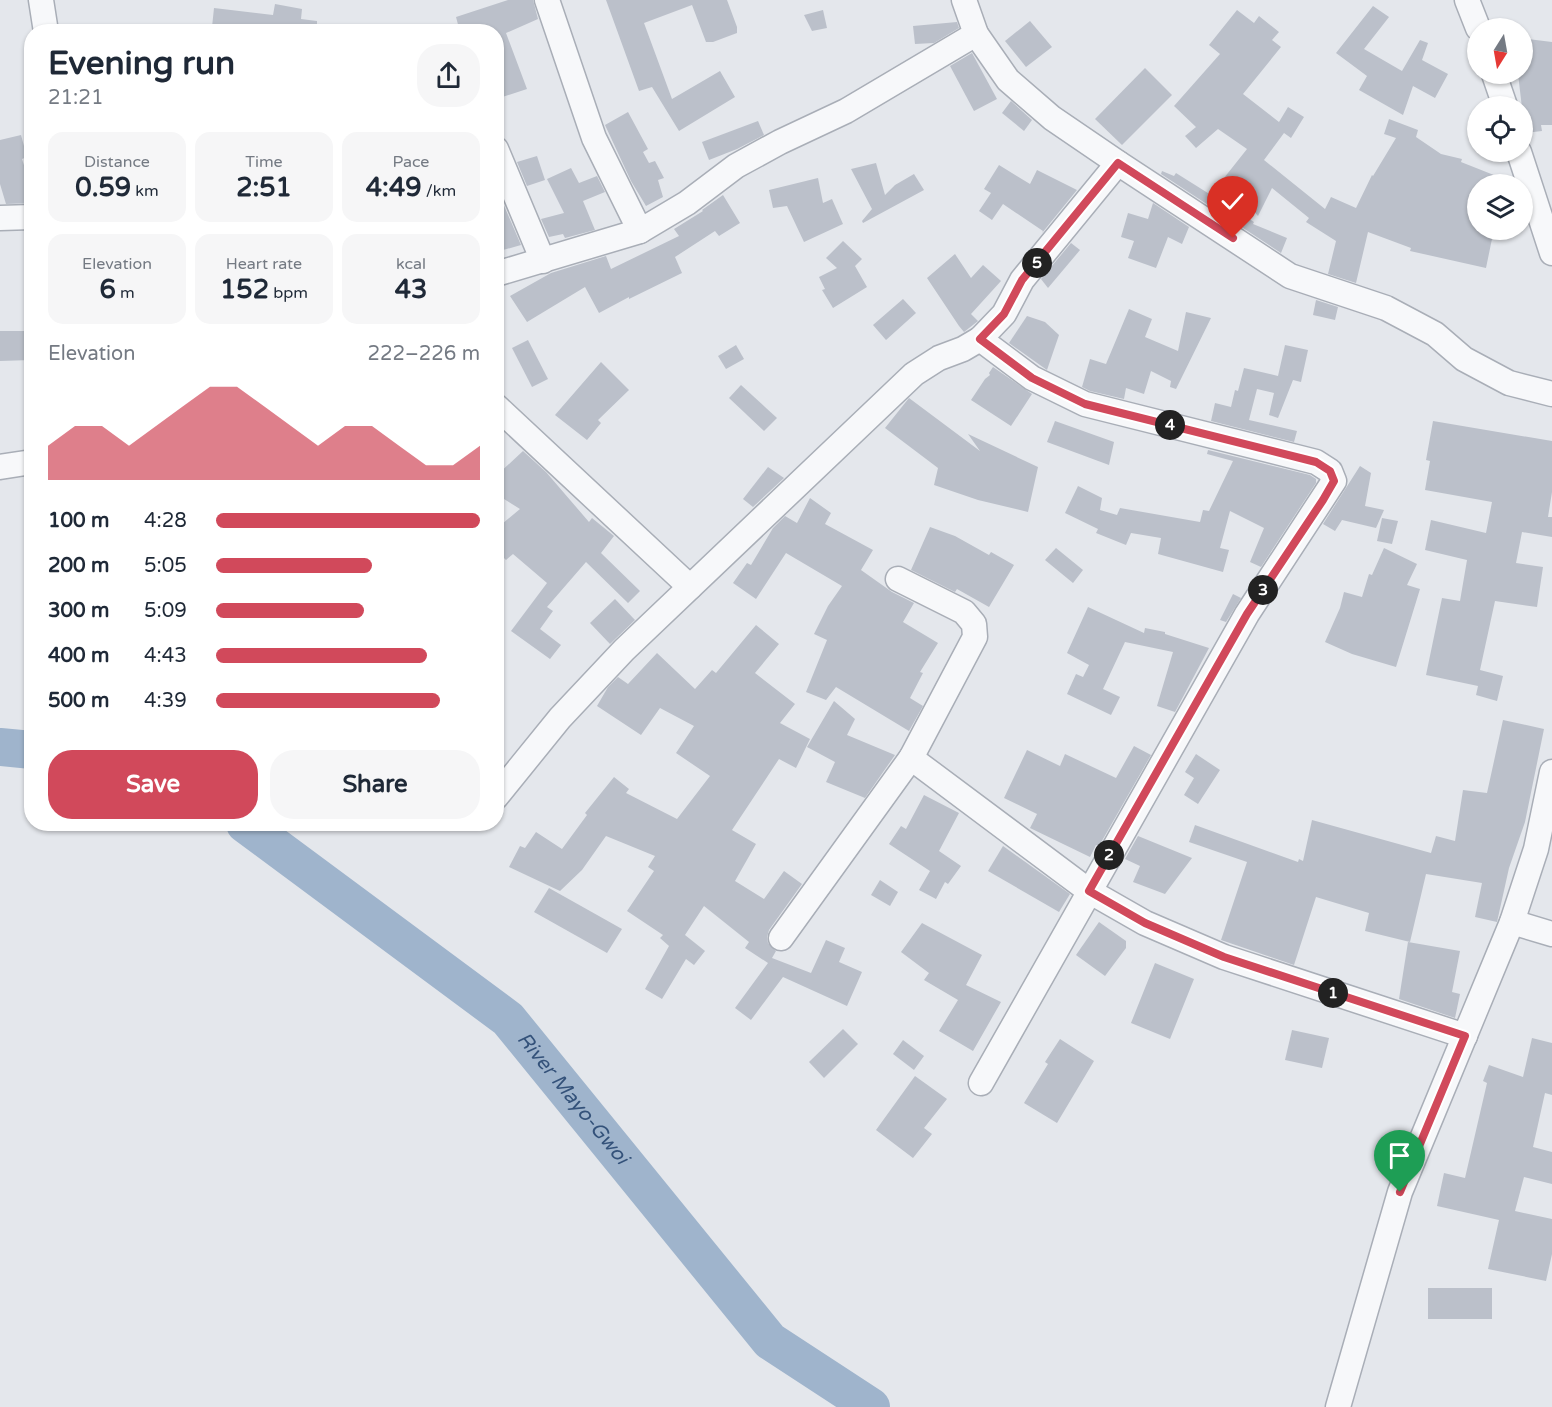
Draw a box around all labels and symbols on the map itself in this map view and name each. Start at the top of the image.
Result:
north arrow [1467,18,1533,84]
pin [1207,176,1258,238]
pin: 5 [1022,248,1052,278]
pin: 4 [1155,410,1185,440]
pin: 3 [1248,575,1278,605]
pin: 2 [1094,840,1124,870]
pin: 1 [1318,978,1348,1008]
water label: River Mayo-Gwoi [512,1028,635,1172]
pin [1374,1130,1425,1192]

